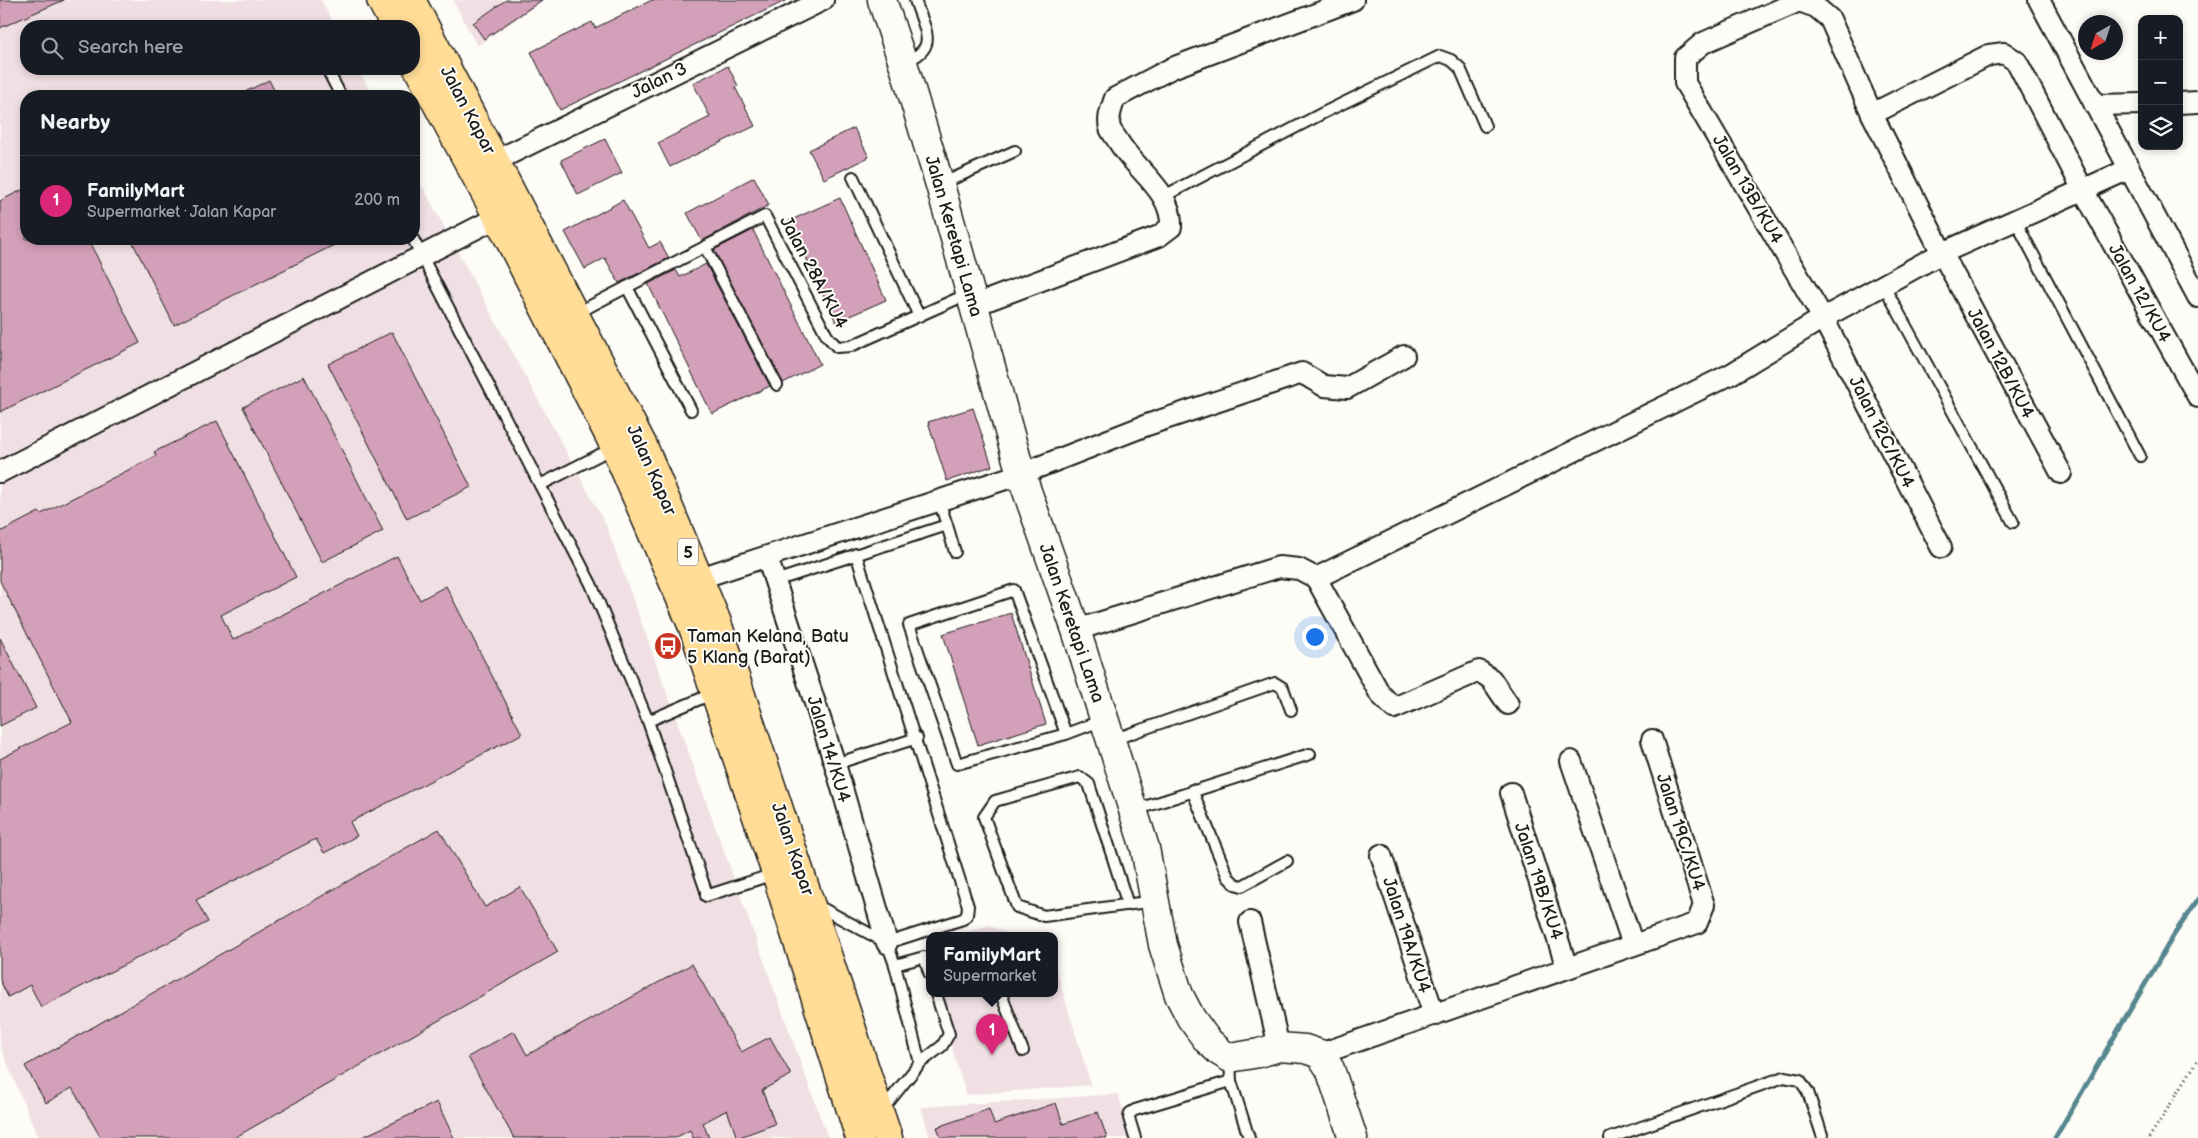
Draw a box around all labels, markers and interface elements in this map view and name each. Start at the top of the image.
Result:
north arrow [2078,15,2123,60]
map controls [2138,15,2183,150]
button: + [2138,15,2183,60]
search box [20,20,420,75]
icon: search [38,34,66,62]
text: Search here [78,36,183,59]
street label: Jalan 3 [628,58,691,103]
button: − [2138,60,2183,105]
street label: Jalan Kapar [436,62,500,158]
button: layers [2138,105,2183,150]
text: Nearby [40,110,110,135]
street label: Jalan 13B/KU4 [1708,131,1787,248]
street label: Jalan Keretapi Lama [920,153,987,319]
text: FamilyMart [87,180,185,203]
text: 1 [53,191,59,210]
text: 200 m [354,191,400,210]
text: Supermarket · Jalan Kapar [87,203,276,222]
street label: Jalan 28A/KU4 [775,212,852,332]
street label: Jalan 12/KU4 [2104,240,2175,346]
street label: Jalan 12B/KU4 [1963,304,2039,422]
street label: Jalan 12C/KU4 [1844,373,1919,492]
street label: Jalan Kapar [622,422,681,519]
road number: 5 [678,538,698,566]
street label: Jalan Keretapi Lama [1034,541,1109,706]
your location [1302,624,1328,650]
place label: Taman Kelana, Batu 5 Klang (Barat) [687,626,849,668]
bus stop icon: Taman Kelana, Batu 5 Klang (Barat) [653,631,683,661]
street label: Jalan 14/KU4 [802,693,855,805]
street label: Jalan 19C/KU4 [1652,771,1709,894]
street label: Jalan Kapar [767,800,818,899]
street label: Jalan 19B/KU4 [1510,820,1567,942]
street label: Jalan 19A/KU4 [1378,875,1435,996]
popup [926,932,1058,997]
text: FamilyMart [943,944,1041,967]
text: Supermarket [943,967,1036,986]
pin: 1 [976,1014,1008,1055]

